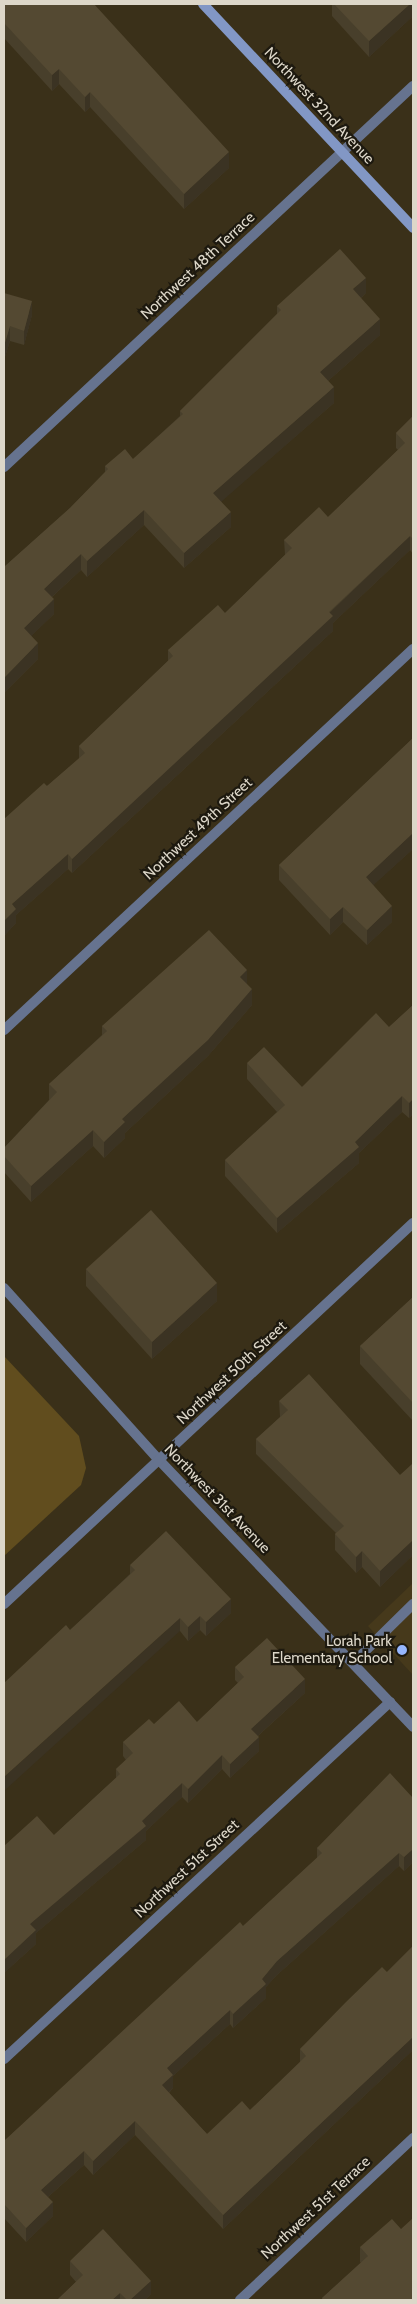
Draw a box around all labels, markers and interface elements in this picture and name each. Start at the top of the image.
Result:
street label: Northwest 32nd Avenue [260,44,378,168]
street label: Northwest 48th Terrace [137,209,259,323]
street label: Northwest 49th Street [140,774,256,884]
street label: Northwest 50th Street [173,1318,291,1428]
street label: Northwest 31st Avenue [160,1441,274,1557]
place label: Lorah Park Elementary School [272,1632,392,1667]
marker: Lorah Park Elementary School [396,1644,408,1656]
street label: Northwest 51st Street [131,1816,243,1922]
street label: Northwest 51st Terrace [258,2153,374,2263]

